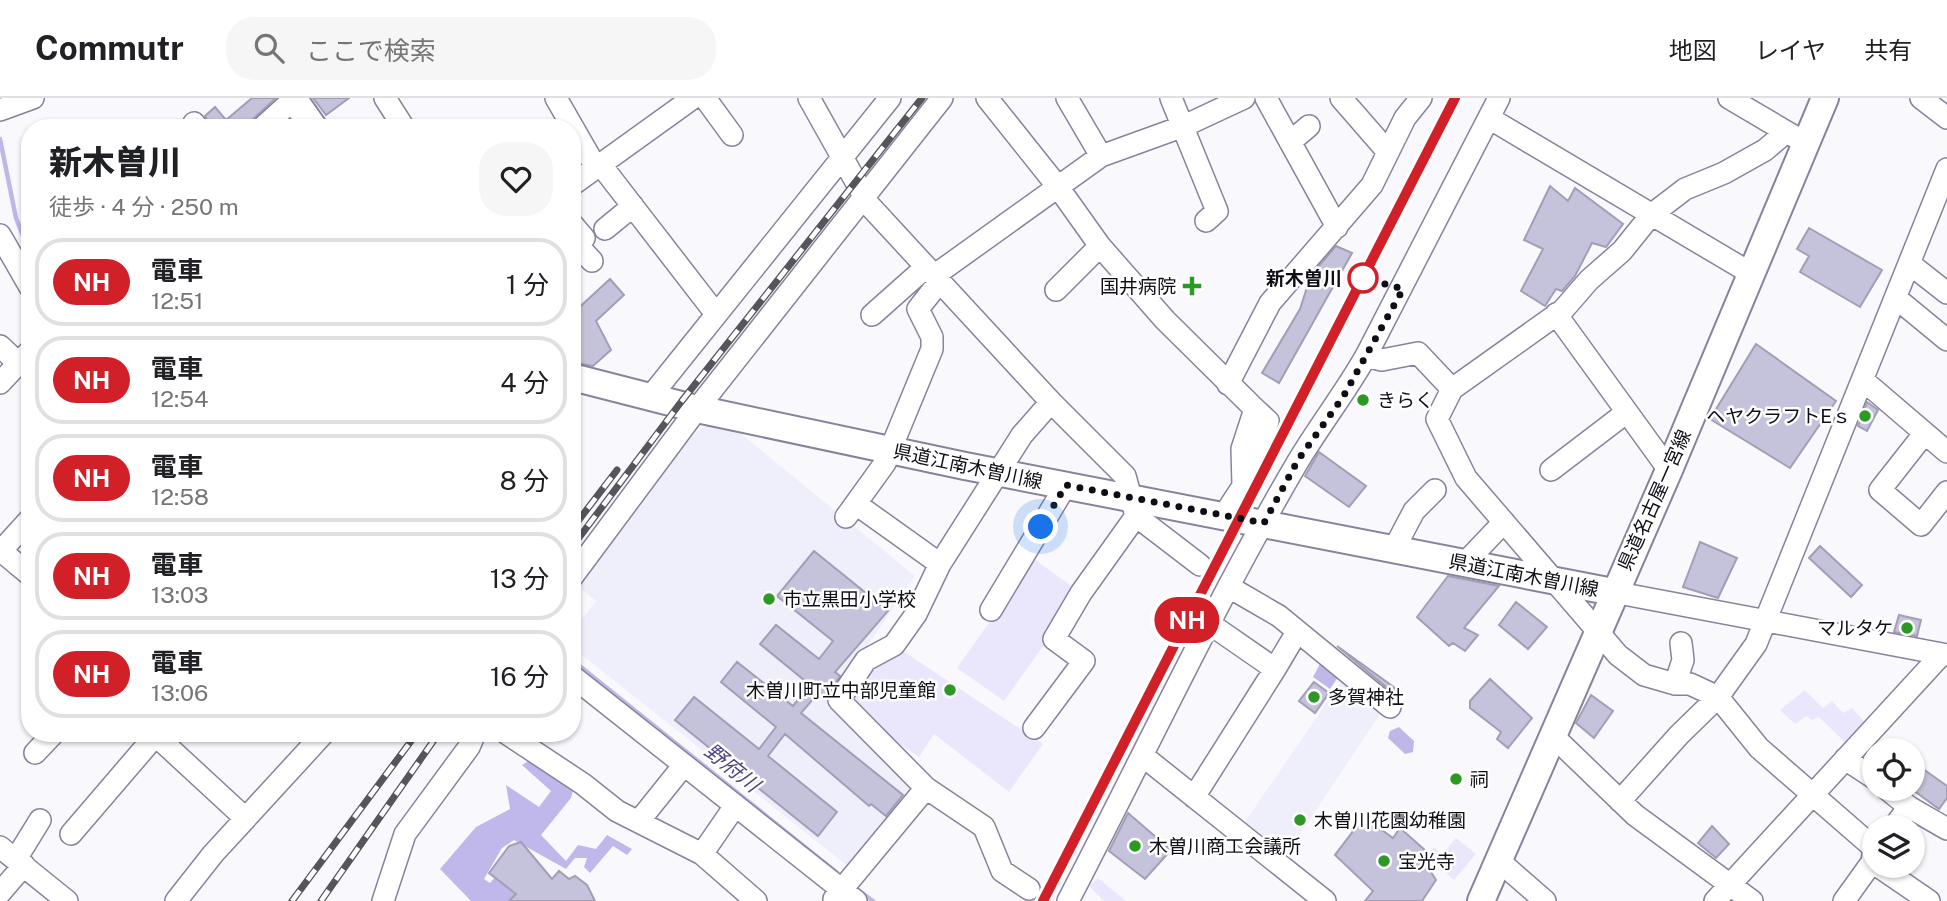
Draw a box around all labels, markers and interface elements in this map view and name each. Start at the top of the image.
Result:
search box [226,17,716,80]
text: Commutr [35,29,184,67]
icon: search [250,29,288,67]
text: ここで検索 [306,35,436,66]
text: 地図 [1669,36,1717,64]
text: レイヤ [1755,36,1826,64]
text: 共有 [1864,36,1912,64]
button: heart [479,142,553,216]
text: 新木曽川 [49,143,181,181]
text: 徒歩 · 4 分 · 250 m [49,193,239,220]
text: 電車 [151,255,203,286]
marker: 新木曽川 [1348,263,1378,293]
place label: 新木曽川 [1266,267,1342,289]
text: NH [73,268,110,296]
text: 1 分 [506,269,549,300]
place label: 国井病院 [1100,275,1176,297]
marker: 国井病院 [1182,276,1202,296]
text: 12:51 [151,287,203,314]
text: 電車 [151,353,203,384]
text: NH [73,366,110,394]
text: 4 分 [500,367,549,398]
text: 12:54 [151,385,208,412]
place label: きらく [1377,389,1434,411]
marker: きらく [1355,392,1371,408]
place label: ヘヤクラフトEｓ [1706,405,1851,427]
marker: ヘヤクラフトEｓ [1857,408,1873,424]
street label: 県道名古屋一宮線 [1613,426,1695,574]
street label: 県道江南木曽川線 [891,439,1045,493]
text: 電車 [151,451,203,482]
text: NH [73,464,110,492]
text: 8 分 [500,465,549,496]
text: 12:58 [151,483,209,510]
your location [1023,509,1058,544]
text: 電車 [151,549,203,580]
street label: 県道江南木曽川線 [1447,550,1601,600]
text: NH [73,562,110,590]
text: 13 分 [490,563,549,594]
text: 13:03 [151,581,208,608]
place label: 市立黒田小学校 [783,588,916,610]
marker: 市立黒田小学校 [761,591,777,607]
line badge: NH [1156,597,1218,643]
text: NH [1168,606,1206,634]
place label: マルタケ [1817,617,1893,639]
marker: マルタケ [1899,620,1915,636]
text: 電車 [151,647,203,678]
text: NH [73,660,110,688]
text: 16 分 [490,661,549,692]
text: 13:06 [151,679,208,706]
place label: 木曽川町立中部児童館 [746,679,936,701]
marker: 木曽川町立中部児童館 [942,682,958,698]
place label: 多賀神社 [1328,686,1404,708]
marker: 多賀神社 [1306,689,1322,705]
water label: 野府川 [700,738,766,798]
map controls [1862,738,1925,878]
button: locate [1862,738,1925,801]
place label: 祠 [1470,768,1489,790]
marker: 祠 [1448,771,1464,787]
place label: 木曽川花園幼稚園 [1314,809,1466,831]
marker: 木曽川花園幼稚園 [1292,812,1308,828]
button: layers [1862,815,1925,878]
place label: 木曽川商工会議所 [1149,835,1301,857]
marker: 木曽川商工会議所 [1127,838,1143,854]
place label: 宝光寺 [1398,850,1455,872]
marker: 宝光寺 [1376,853,1392,869]

